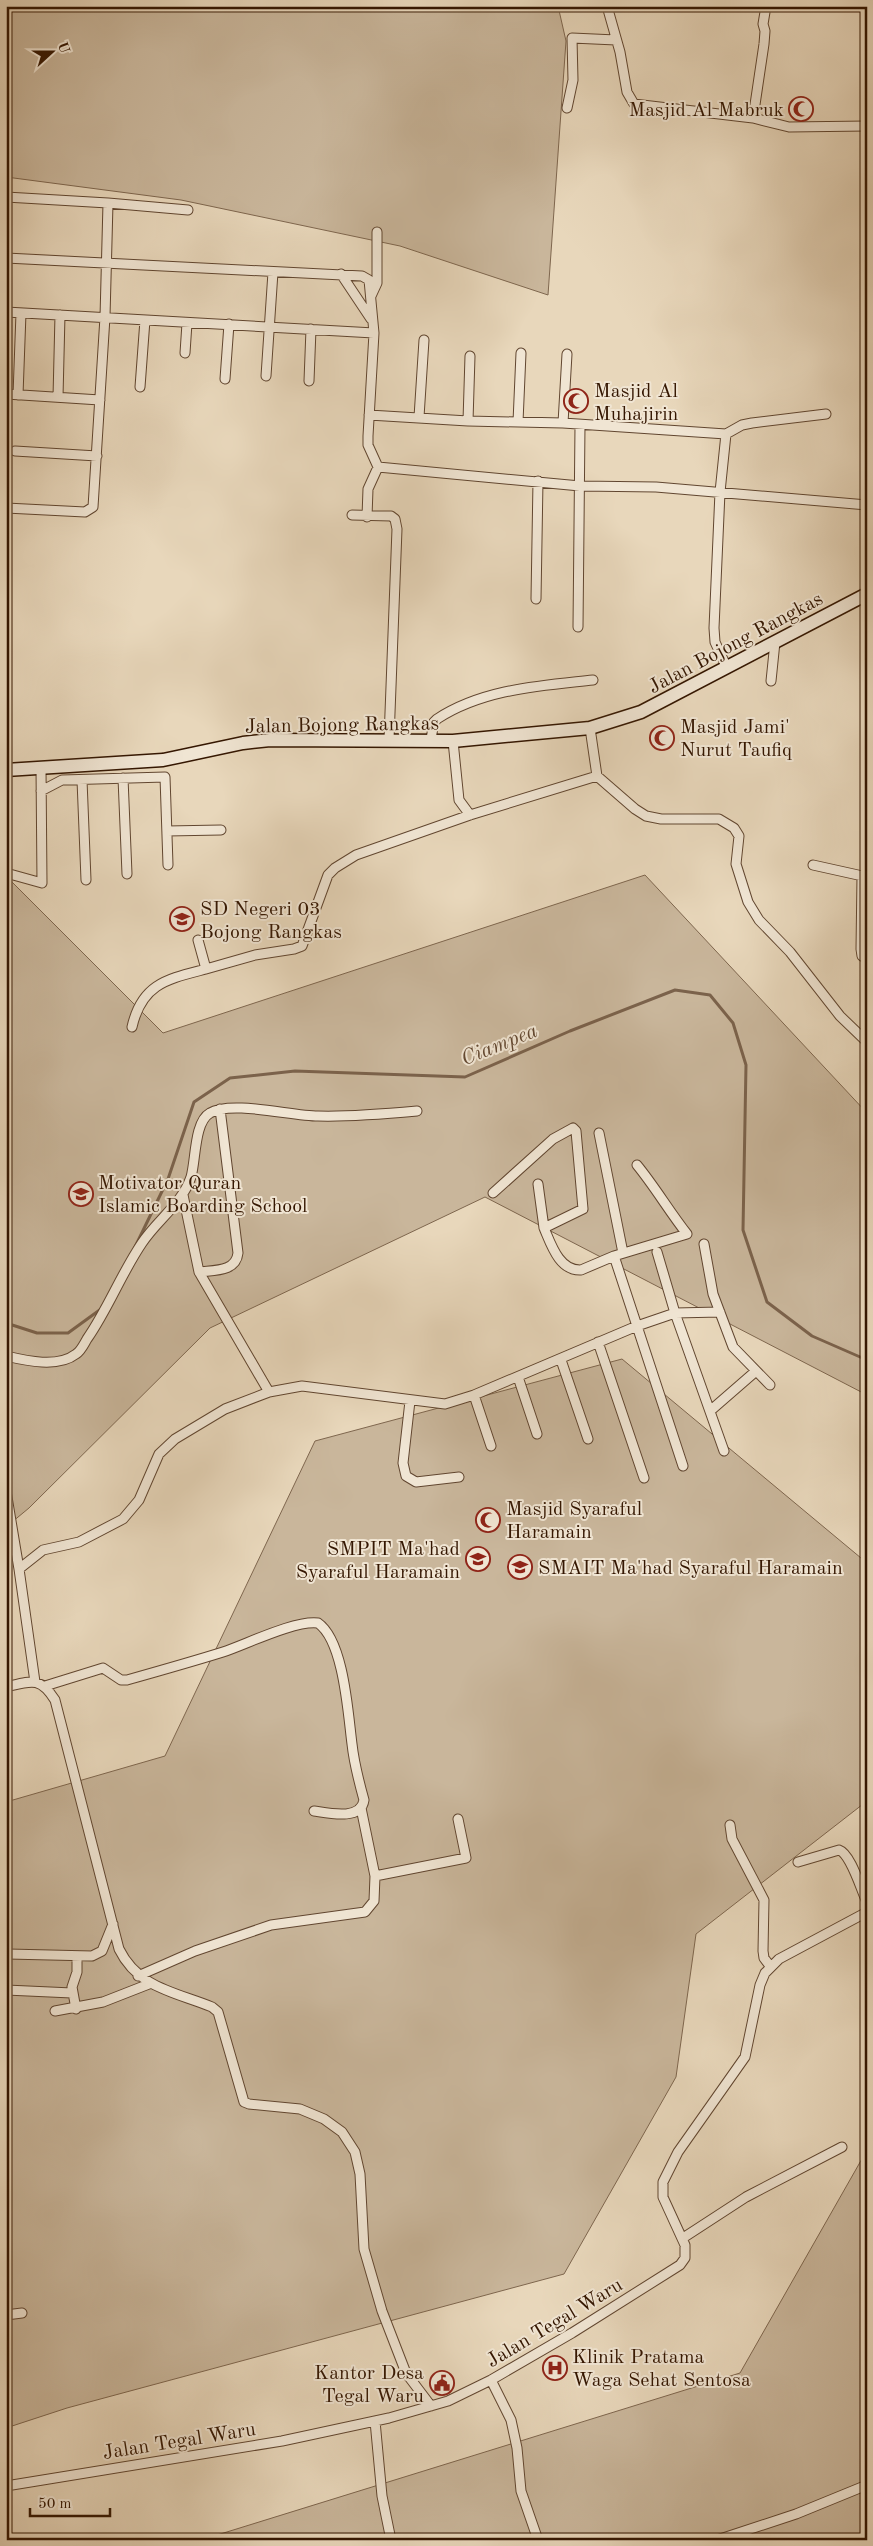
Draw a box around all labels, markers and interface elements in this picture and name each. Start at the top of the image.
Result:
north arrow [28,28,78,78]
text: U [55,40,72,55]
mosque icon: Masjid Al Mabruk [788,96,814,122]
place label: Masjid Al Mabruk [628,101,784,121]
place label: Masjid Al Muhajirin [594,382,679,425]
mosque icon: Masjid Al Muhajirin [563,388,589,414]
street label: Jalan Bojong Rangkas [645,589,826,698]
street label: Jalan Bojong Rangkas [245,714,439,738]
place label: Masjid Jami' Nurut Taufiq [680,718,792,761]
mosque icon: Masjid Jami' Nurut Taufiq [649,725,675,751]
place label: SD Negeri 03 Bojong Rangkas [200,900,342,943]
school or university icon: SD Negeri 03 Bojong Rangkas [169,906,195,932]
water label: Ciampea [458,1021,541,1070]
place label: Motivator Quran Islamic Boarding School [98,1174,308,1217]
school or university icon: Motivator Quran Islamic Boarding School [68,1181,94,1207]
place label: Masjid Syaraful Haramain [506,1500,642,1543]
mosque icon: Masjid Syaraful Haramain [475,1507,501,1533]
place label: SMPIT Ma'had Syaraful Haramain [296,1540,460,1583]
school or university icon: SMPIT Ma'had Syaraful Haramain [465,1546,491,1572]
school or university icon: SMAIT Ma'had Syaraful Haramain [507,1554,533,1580]
place label: SMAIT Ma'had Syaraful Haramain [538,1559,843,1579]
street label: Jalan Tegal Waru [484,2275,627,2372]
place label: Klinik Pratama Waga Sehat Sentosa [572,2348,751,2391]
hospital icon: Klinik Pratama Waga Sehat Sentosa [542,2355,568,2381]
place label: Kantor Desa Tegal Waru [314,2364,424,2407]
public building icon: Kantor Desa Tegal Waru [429,2370,455,2396]
street label: Jalan Tegal Waru [101,2420,258,2464]
scale bar [30,2486,110,2518]
text: 50 m [38,2497,72,2512]

